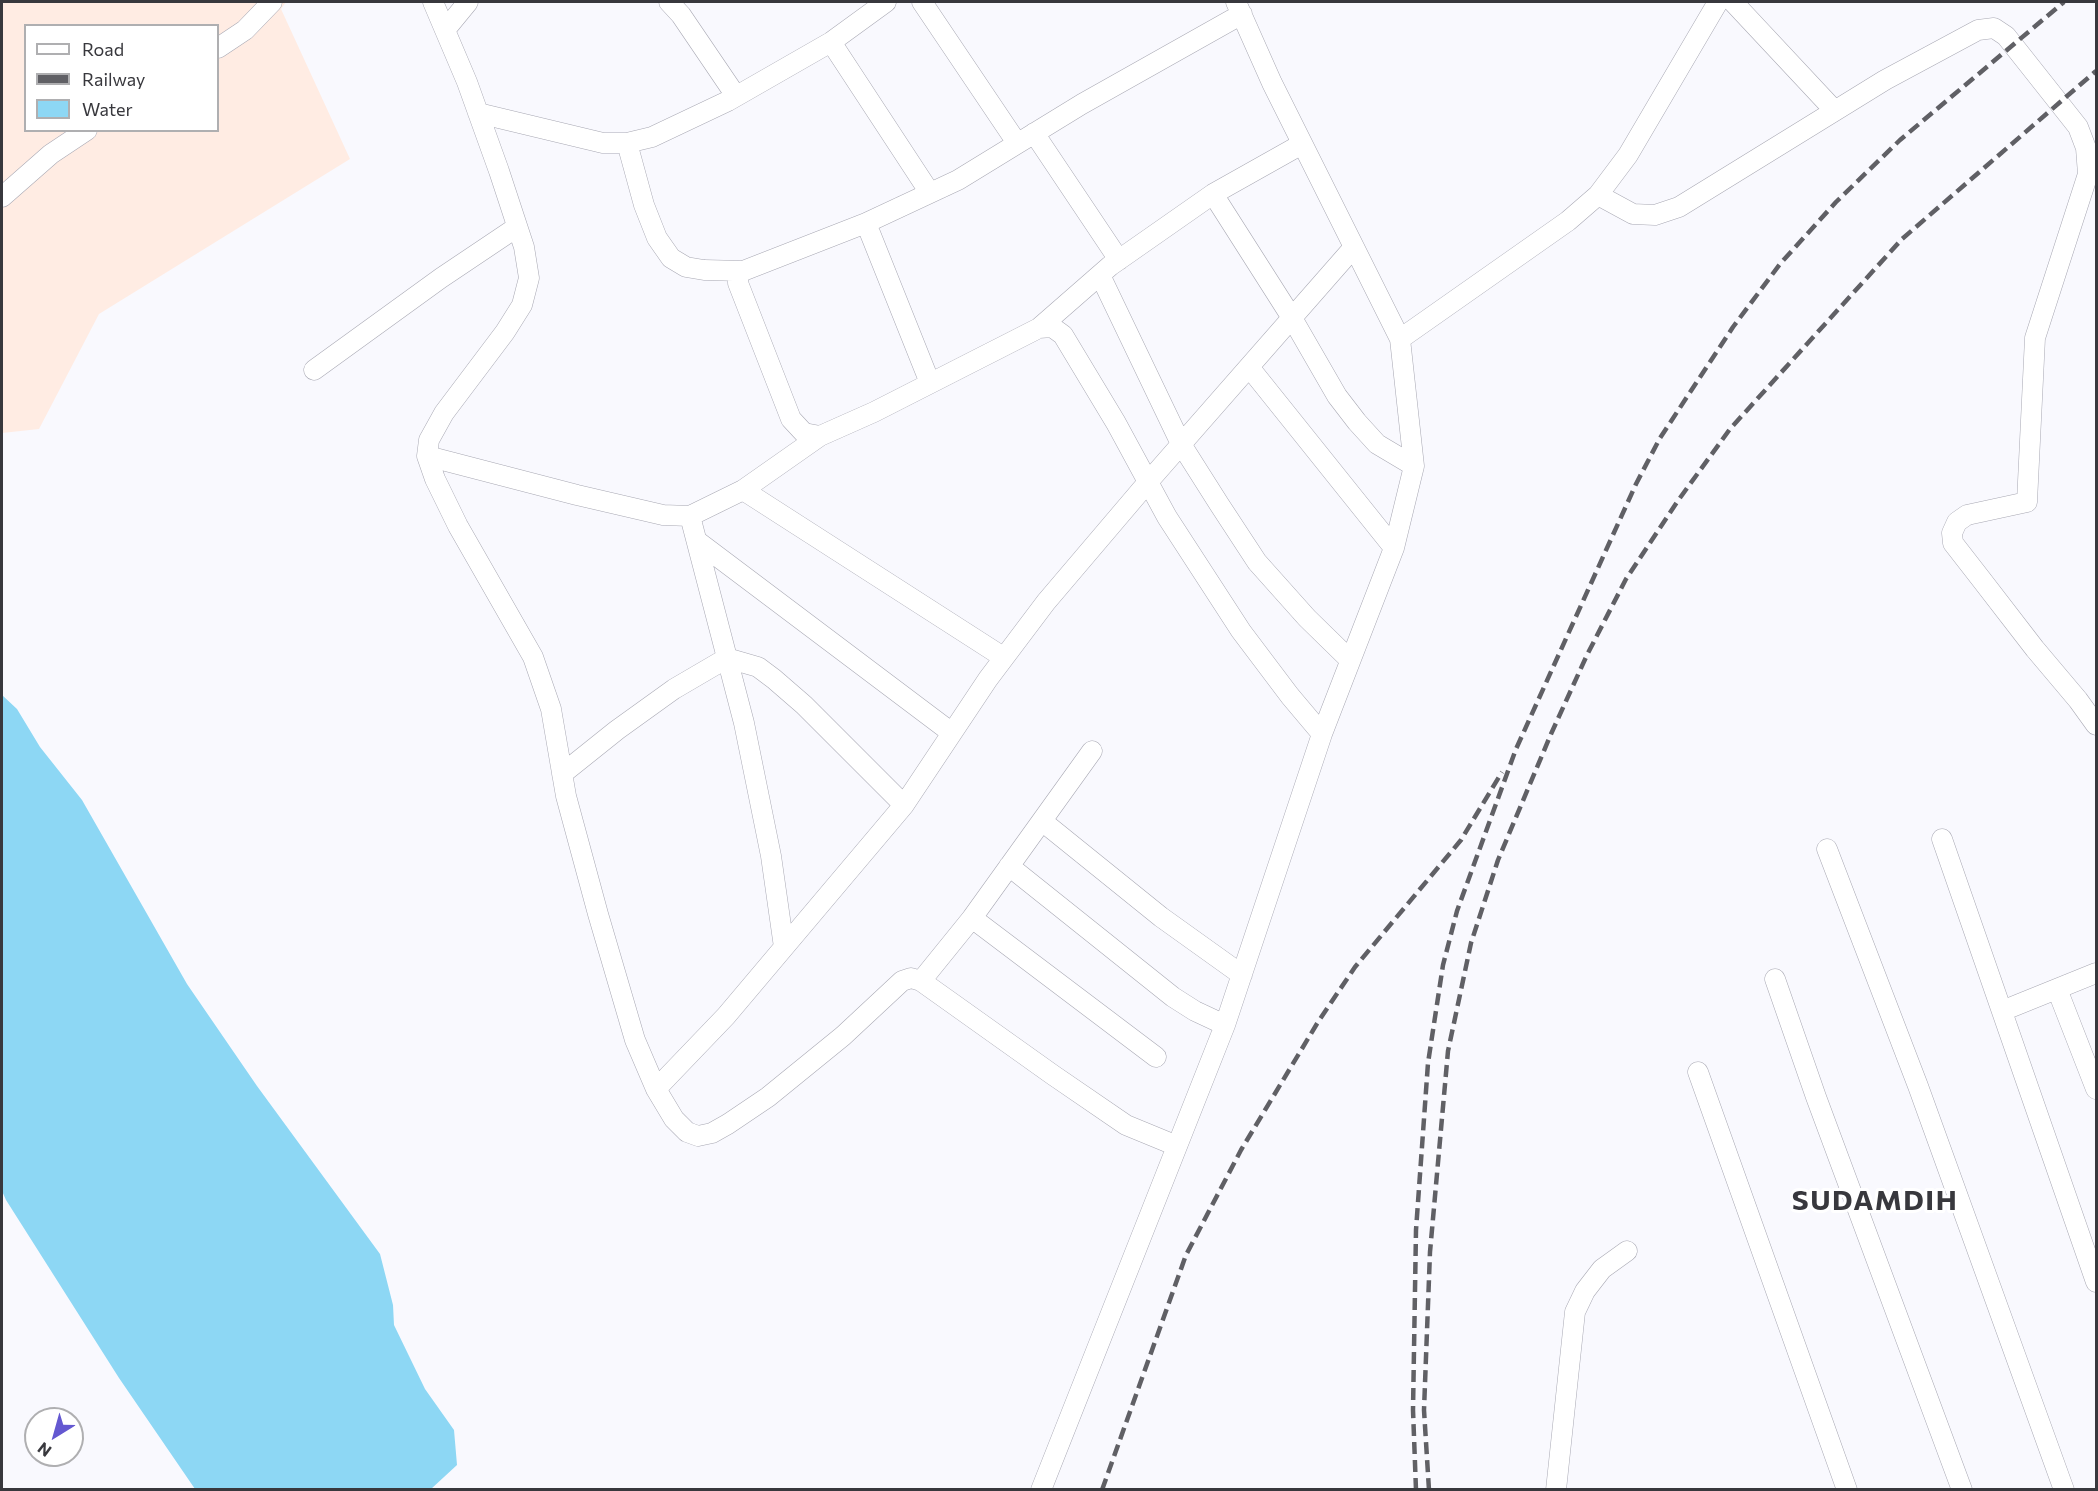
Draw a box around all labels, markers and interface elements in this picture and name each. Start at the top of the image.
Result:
legend [24,24,219,132]
text: Road [82,38,124,60]
text: Railway [82,68,145,90]
text: Water [82,98,133,120]
district label: SUDAMDIH [1792,1184,1958,1218]
north arrow [24,1407,84,1467]
text: N [34,1439,55,1461]

